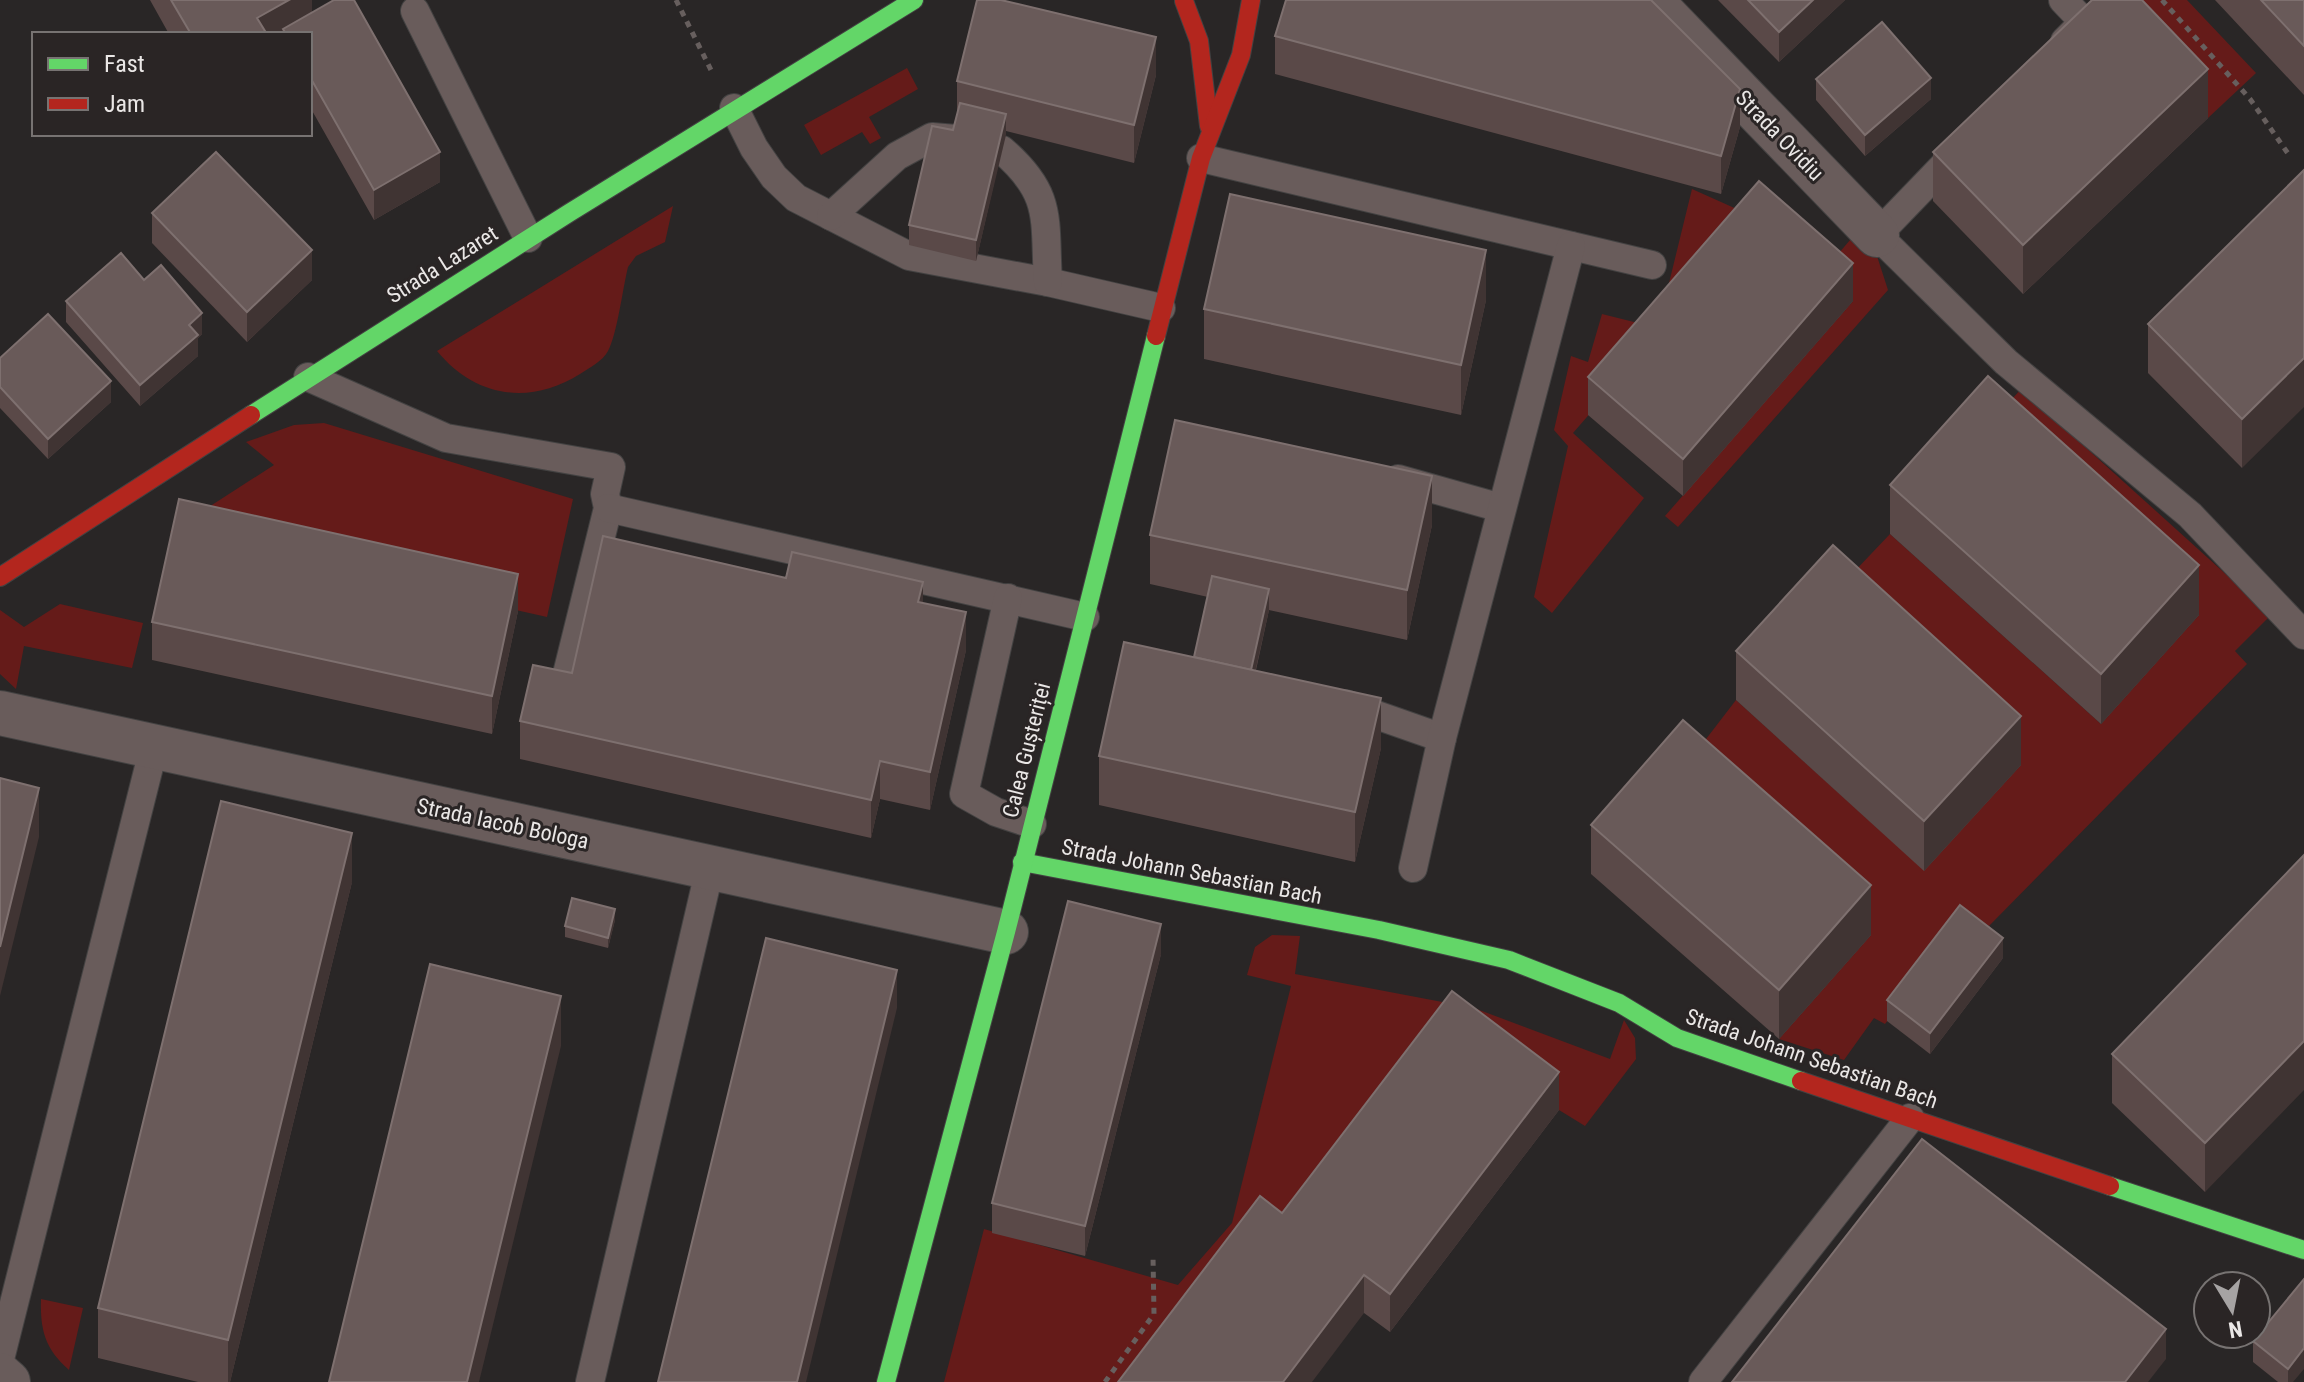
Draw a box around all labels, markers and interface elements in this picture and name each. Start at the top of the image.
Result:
legend [32,32,312,136]
text: Fast [104,50,145,78]
street label: Strada Ovidiu [1731,85,1829,186]
text: Jam [104,90,145,118]
street label: Strada Lazaret [382,221,502,308]
street label: Calea Gușteriței [998,680,1056,820]
street label: Strada Iacob Bologa [415,793,591,854]
street label: Strada Johann Sebastian Bach [1060,834,1324,909]
street label: Strada Johann Sebastian Bach [1683,1004,1941,1113]
north arrow [2192,1270,2272,1350]
text: N [2227,1316,2244,1343]

